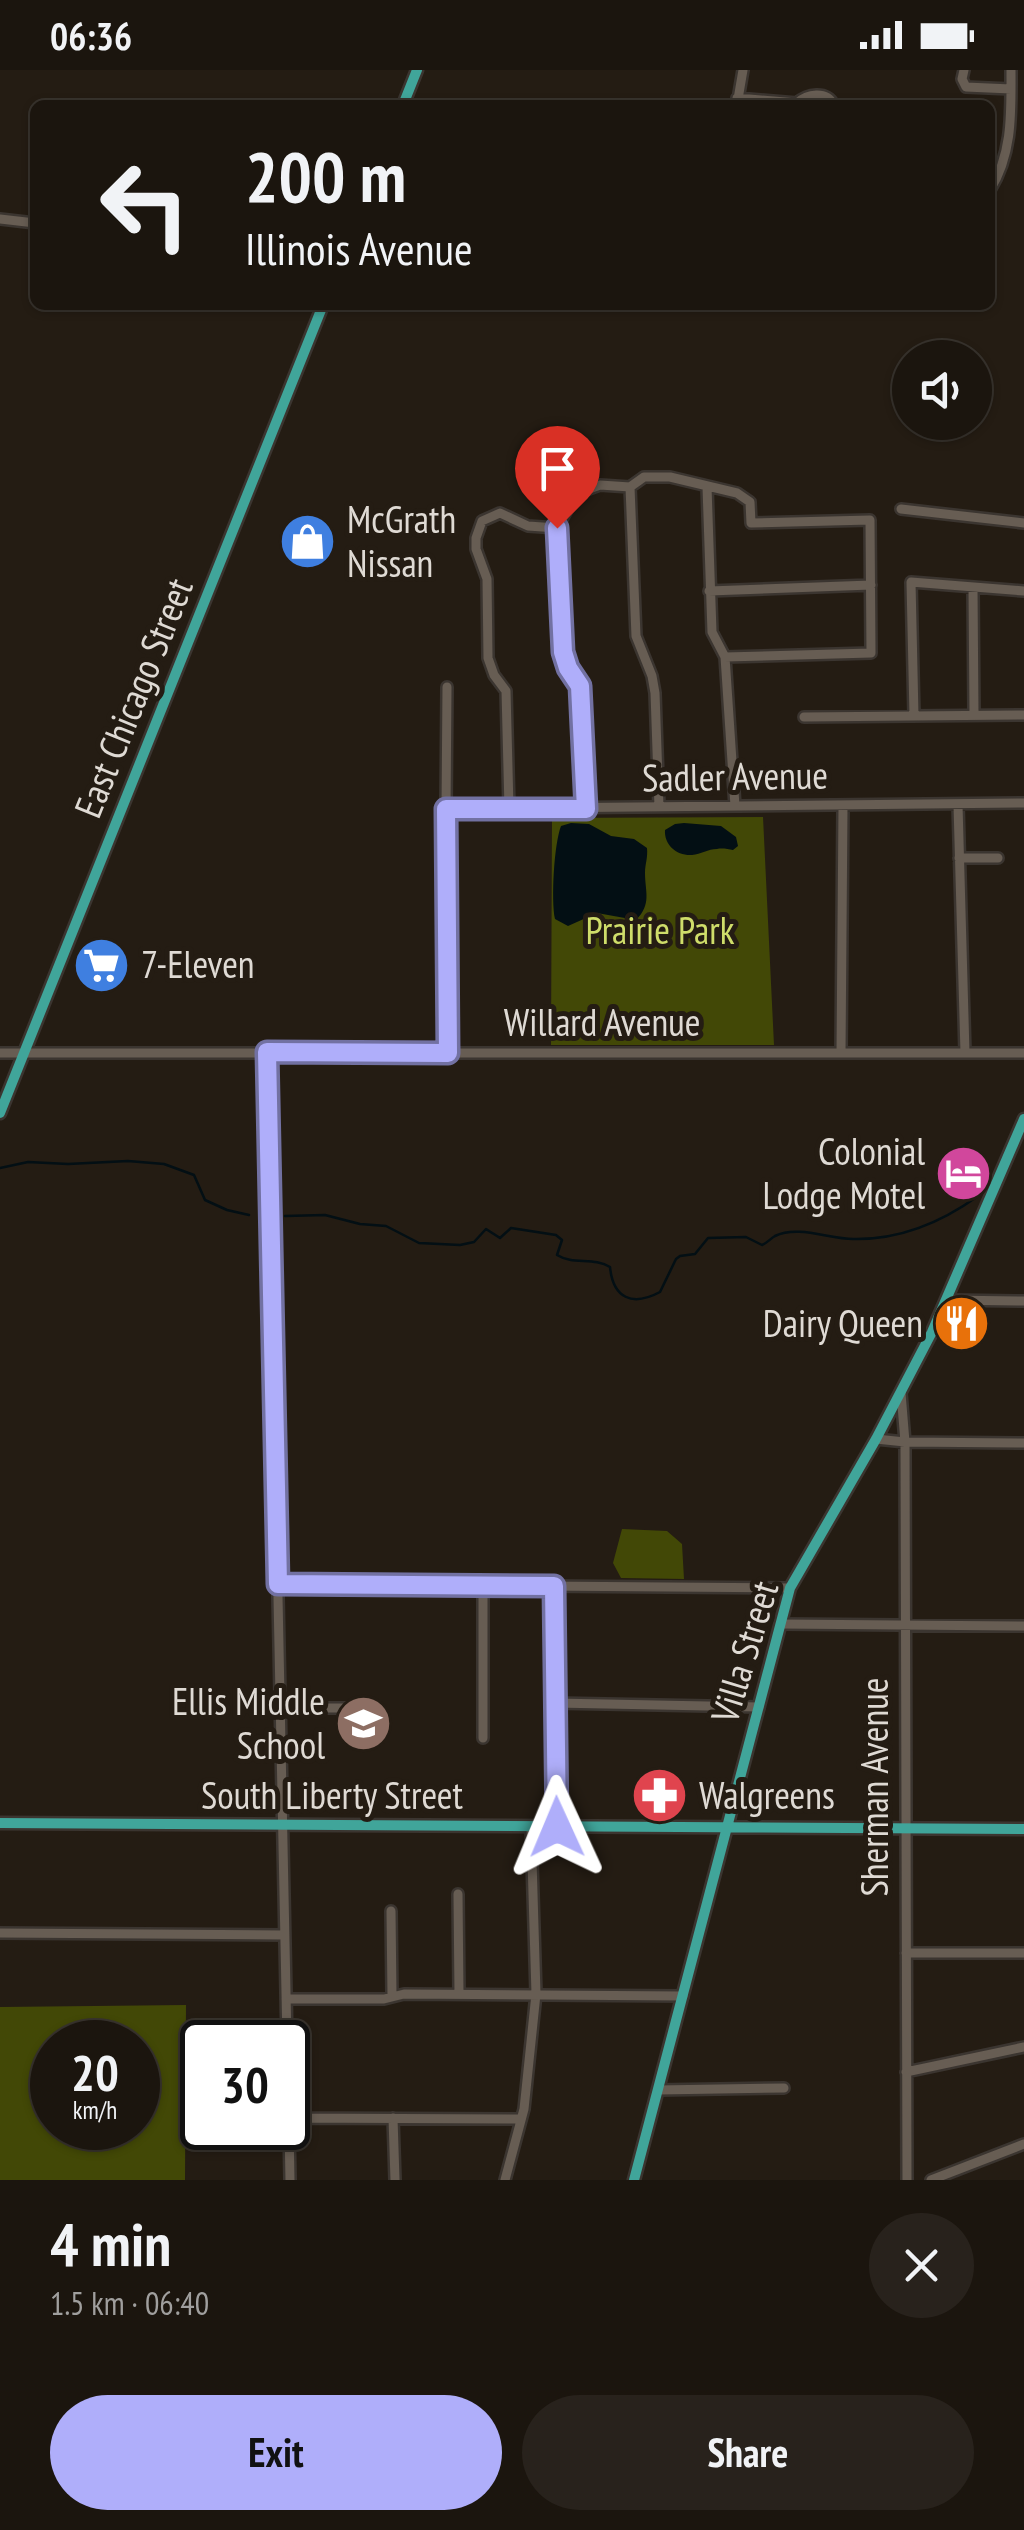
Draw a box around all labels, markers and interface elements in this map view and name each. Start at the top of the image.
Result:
text: 06:36 [50,11,132,60]
text: 200 m [245,131,406,221]
icon: left [80,140,210,270]
text: Illinois Avenue [245,219,473,277]
map controls [892,340,992,440]
button: sound [892,340,992,440]
pin [515,426,600,529]
icon: arrive [530,441,585,496]
place label: McGrath Nissan [347,494,456,587]
shop icon: McGrath Nissan [278,512,338,572]
street label: East Chicago Street [62,570,203,824]
street label: Sadler Avenue [642,749,828,802]
park label: Prairie Park [586,905,735,954]
supermarket icon: 7-Eleven [72,935,132,995]
place label: 7-Eleven [141,939,255,988]
street label: Willard Avenue [504,997,700,1046]
place label: Colonial Lodge Motel [763,1126,925,1219]
hotel icon: Colonial Lodge Motel [934,1144,994,1204]
restaurant icon: Dairy Queen [932,1294,992,1354]
place label: Dairy Queen [763,1298,923,1347]
street label: Villa Street [699,1574,788,1729]
place label: Ellis Middle School [172,1676,325,1769]
street label: Sherman Avenue [849,1678,898,1896]
school or university icon: Ellis Middle School [334,1694,394,1754]
pharmacy icon: Walgreens [630,1766,690,1826]
street label: South Liberty Street [201,1770,464,1819]
place label: Walgreens [699,1770,835,1819]
position arrow [505,1775,609,1879]
speed limit sign: 30 [180,2020,310,2150]
text: 20 [71,2040,119,2105]
text: km/h [73,2094,117,2126]
text: 4 min [50,2205,171,2283]
button: close [869,2213,974,2318]
text: 1.5 km · 06:40 [50,2282,209,2324]
button: Exit [50,2395,502,2510]
button: Share [522,2395,974,2510]

